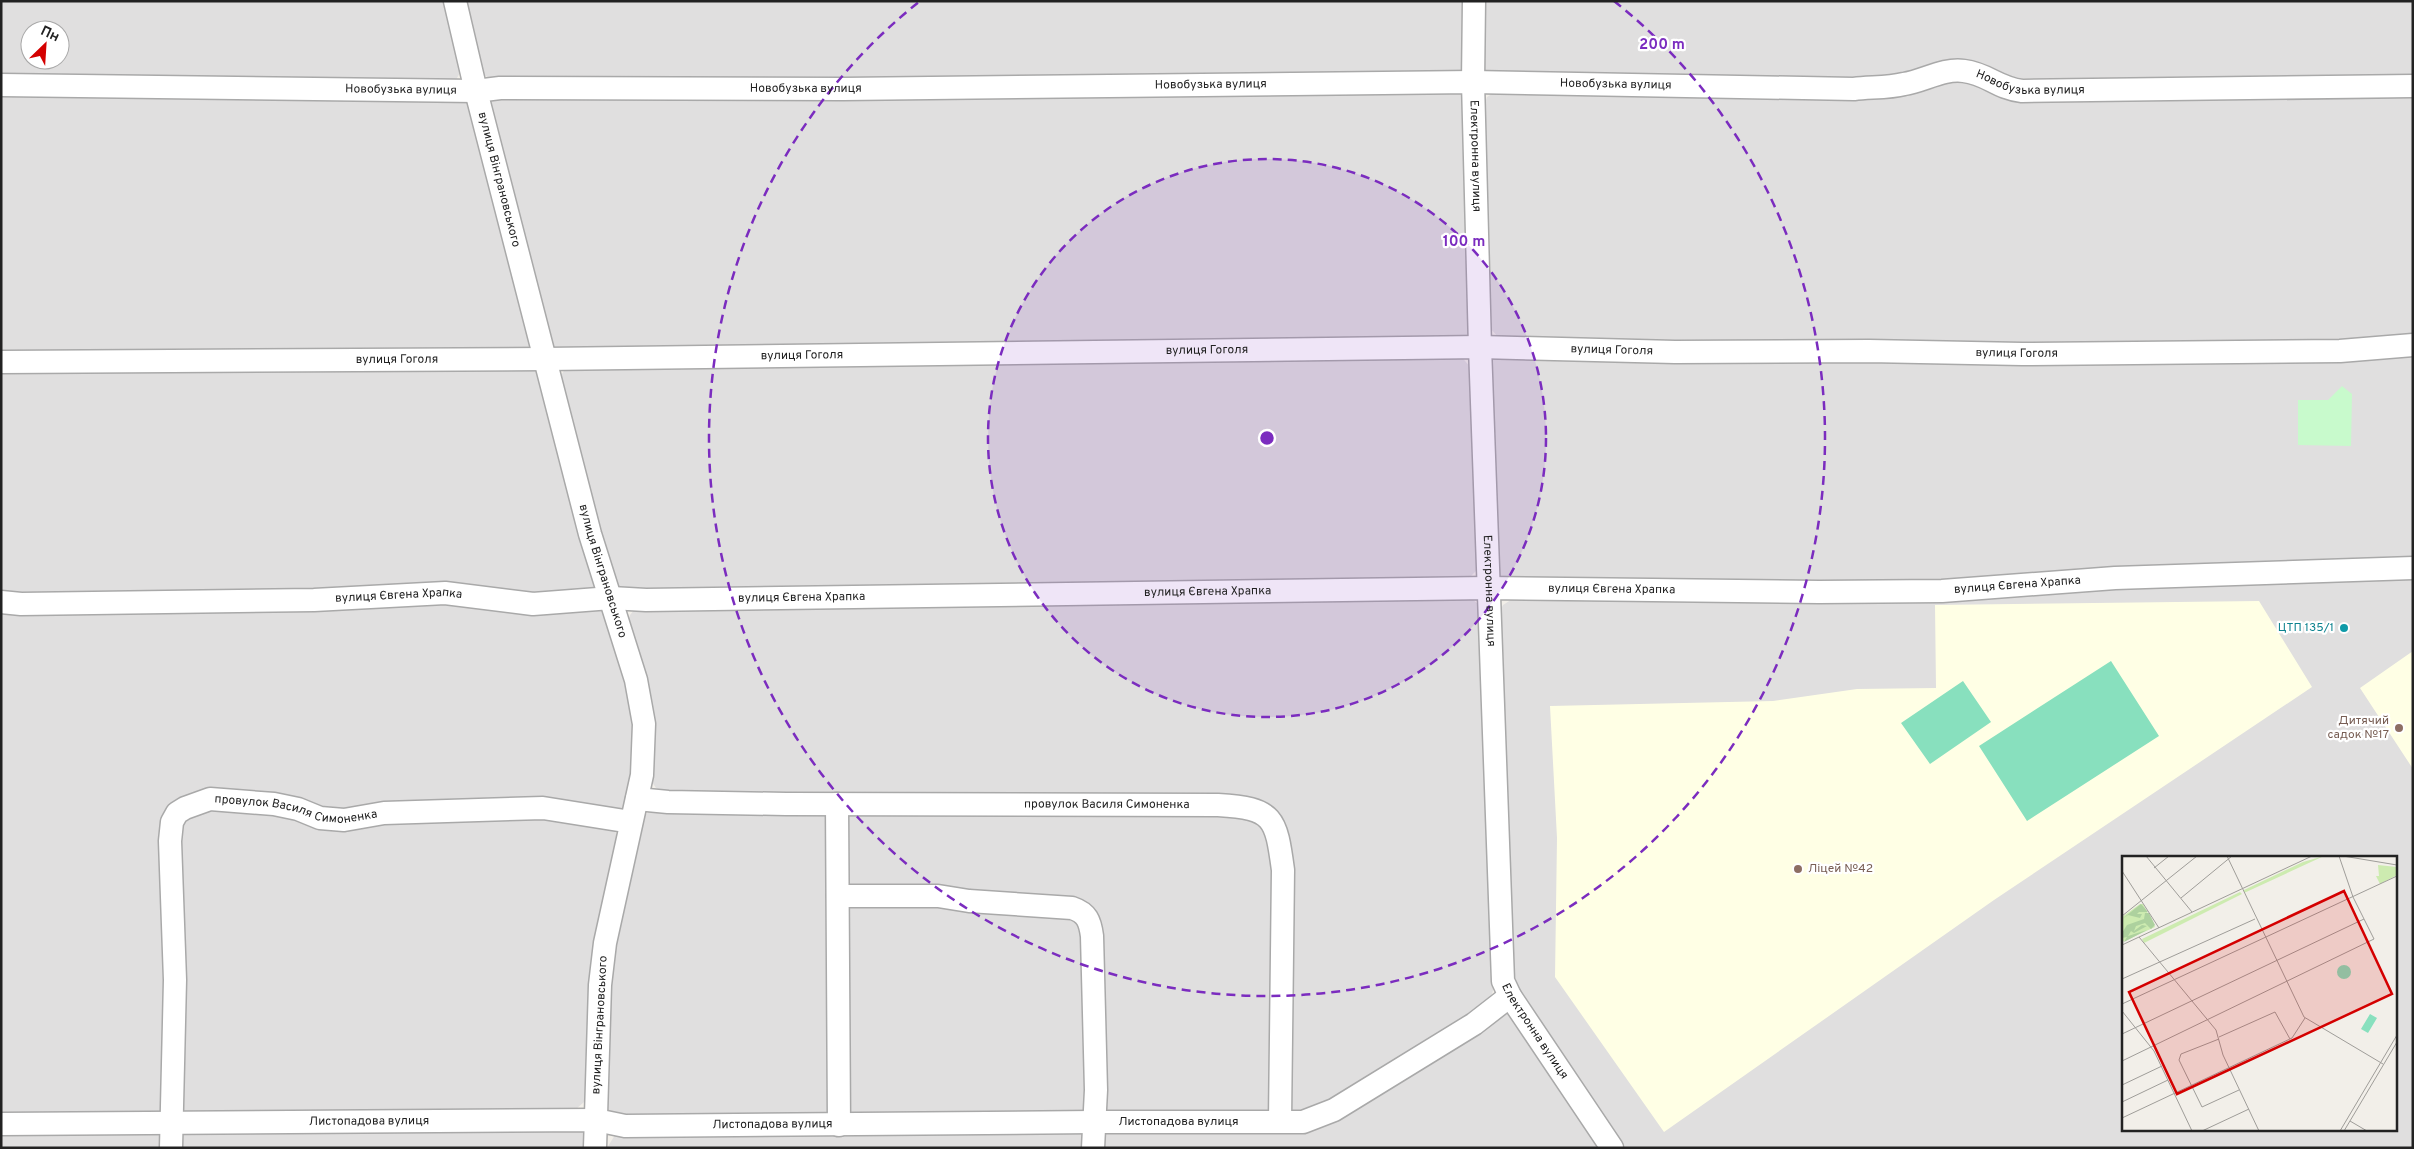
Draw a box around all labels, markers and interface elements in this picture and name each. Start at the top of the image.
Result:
north arrow [20,20,70,70]
text: Пн [38,23,62,46]
text: 200 m [1639,36,1685,55]
street label: Новобузька вулиця [1973,66,2085,99]
street label: Новобузька вулиця [1155,76,1267,94]
street label: Новобузька вулиця [1560,76,1672,94]
street label: Новобузька вулиця [345,81,457,99]
street label: Новобузька вулиця [750,81,862,97]
street label: Електронна вулиця [1465,100,1484,212]
street label: вулиця Вінграновського [474,110,524,249]
text: 100 m [1443,233,1485,252]
street label: вулиця Гоголя [1570,341,1653,359]
street label: вулиця Гоголя [1166,342,1248,359]
street label: вулиця Гоголя [1975,345,2058,362]
street label: вулиця Гоголя [761,347,843,364]
street label: вулиця Гоголя [356,352,438,368]
centre of rings [1258,429,1276,447]
street label: вулиця Вінграновського [575,503,630,640]
street label: Електронна вулиця [1479,535,1499,647]
street label: вулиця Євгена Храпка [1953,573,2081,598]
street label: вулиця Євгена Храпка [1548,581,1675,598]
street label: вулиця Євгена Храпка [1144,583,1271,601]
street label: вулиця Євгена Храпка [335,585,463,607]
street label: вулиця Євгена Храпка [738,589,865,607]
place label: ЦТП 135/1 [2278,620,2334,636]
marker: ЦТП 135/1 [2338,622,2350,634]
place label: Дитячий садок №17 [2327,713,2389,743]
marker: Дитячий садок №17 [2393,722,2405,734]
street label: провулок Василя Симоненка [214,791,379,828]
street label: провулок Василя Симоненка [1024,797,1190,813]
inset map [2122,856,2396,1132]
place label: Ліцей №42 [1808,861,1873,877]
marker: Ліцей №42 [1792,863,1804,875]
street label: вулиця Вінграновського [588,955,612,1095]
street label: Електронна вулиця [1497,981,1572,1083]
street label: Листопадова вулиця [309,1113,429,1130]
street label: Листопадова вулиця [1118,1114,1239,1130]
street label: Листопадова вулиця [712,1116,833,1133]

